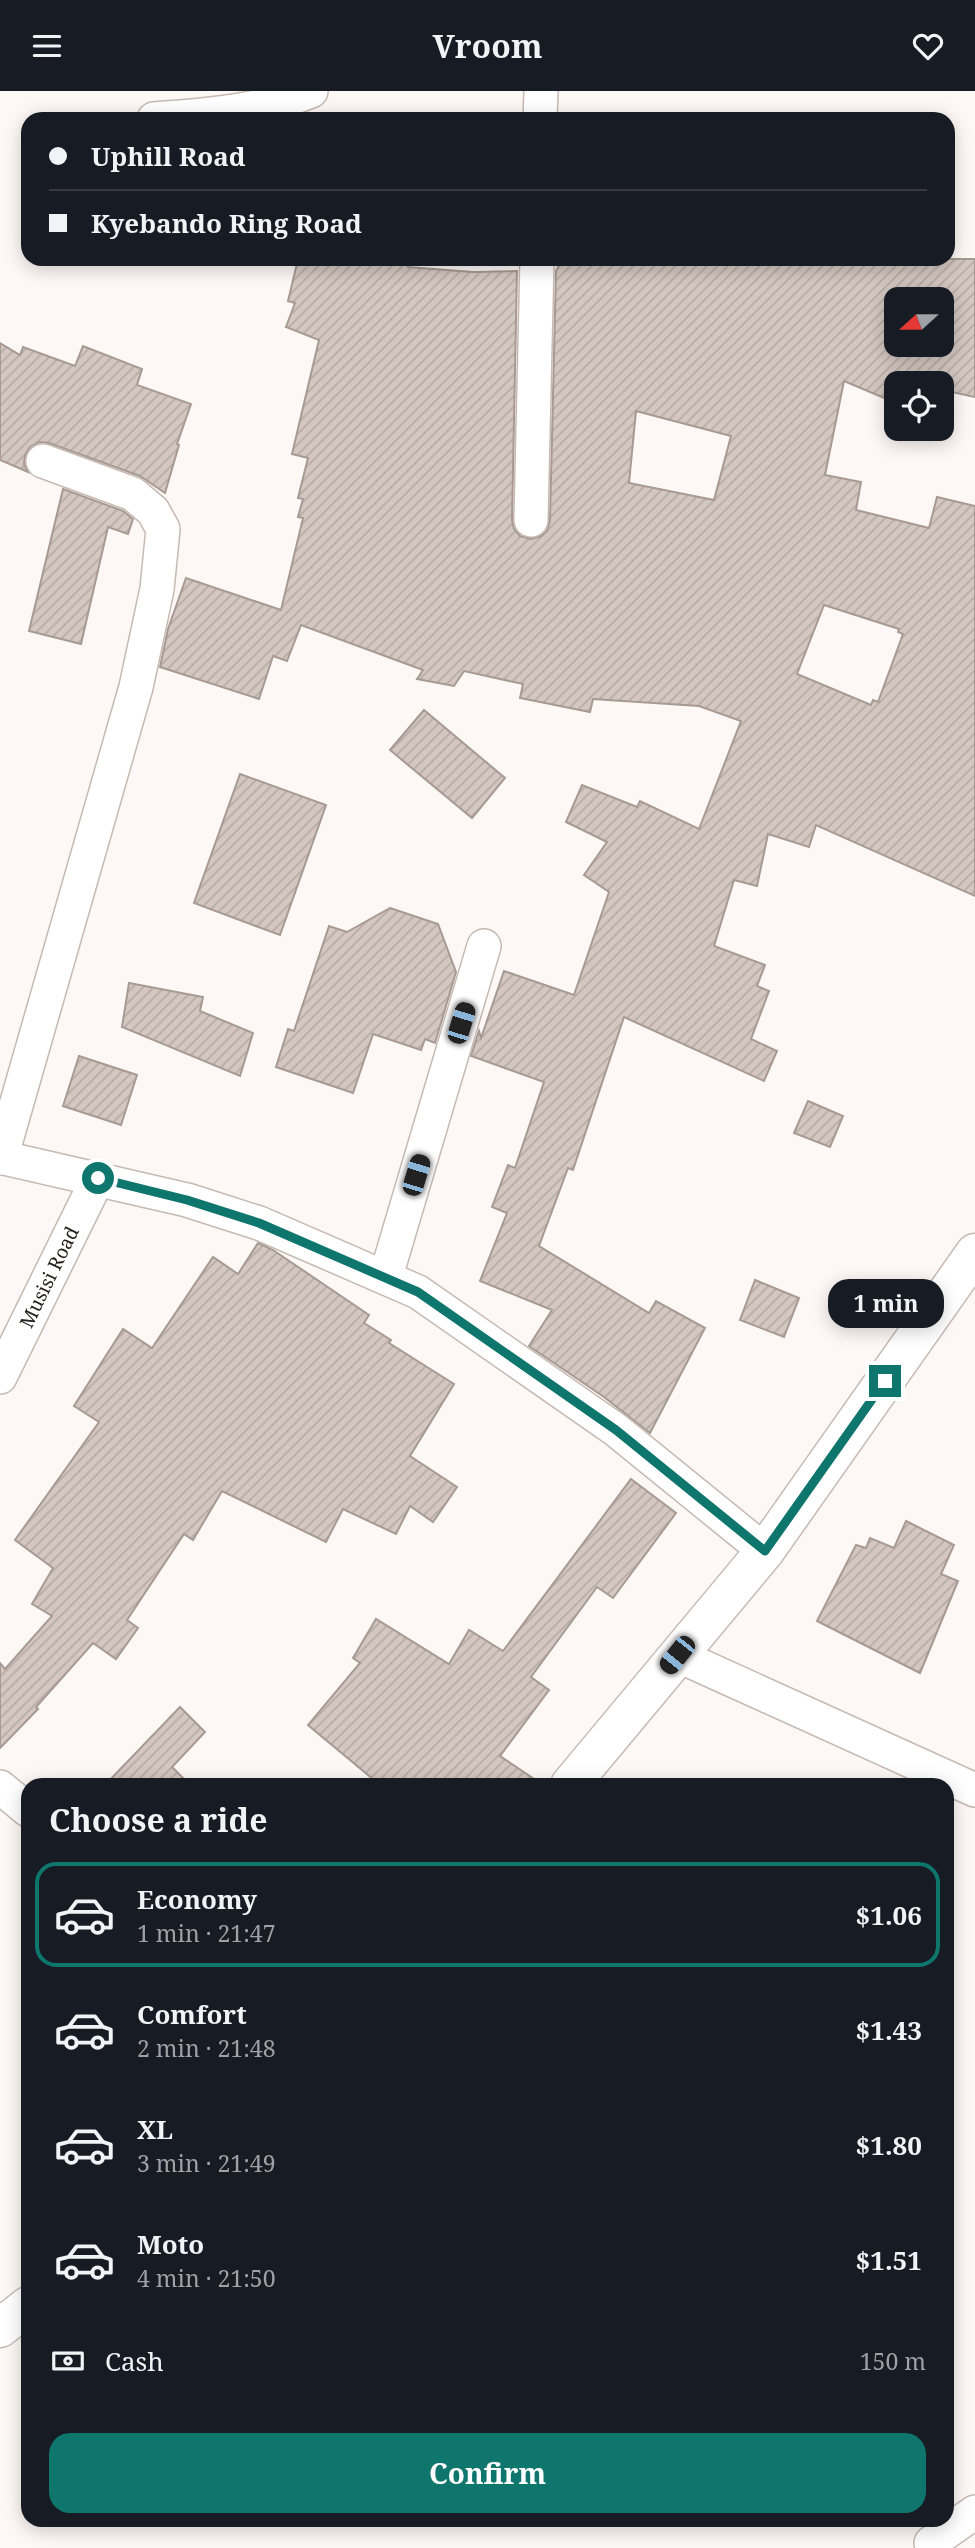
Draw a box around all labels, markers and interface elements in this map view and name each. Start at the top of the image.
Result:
text: Vroom [433,24,542,67]
icon: menu [28,27,66,65]
icon: heart [909,27,947,65]
text: Uphill Road [91,138,246,174]
text: Kyebando Ring Road [91,205,362,241]
north arrow [884,287,954,357]
map controls [884,287,954,441]
button: locate [884,371,954,441]
car [445,1000,478,1046]
car [400,1152,433,1198]
route start [82,1162,114,1194]
street label: Musisi Road [13,1222,85,1332]
callout: 1 min [827,1279,943,1329]
text: 1 min [853,1287,919,1319]
route end [869,1365,901,1397]
car [656,1632,699,1678]
text: Choose a ride [49,1798,268,1841]
text: Economy [137,1881,257,1917]
icon: car [53,1883,116,1946]
text: $1.06 [856,1897,922,1933]
text: 1 min · 21:47 [137,1917,275,1949]
text: Comfort [137,1996,247,2032]
icon: car [53,1998,116,2061]
text: $1.43 [856,2012,922,2048]
text: 2 min · 21:48 [137,2032,275,2064]
text: XL [137,2111,173,2147]
icon: car [53,2113,116,2176]
text: $1.80 [856,2127,922,2163]
text: 3 min · 21:49 [137,2147,275,2179]
text: Moto [137,2226,204,2262]
icon: car [53,2228,116,2291]
text: $1.51 [856,2242,922,2278]
text: 4 min · 21:50 [137,2262,275,2294]
icon: cash [49,2342,87,2380]
text: Cash [105,2343,164,2379]
text: 150 m [860,2345,926,2377]
button: Confirm [49,2433,926,2513]

